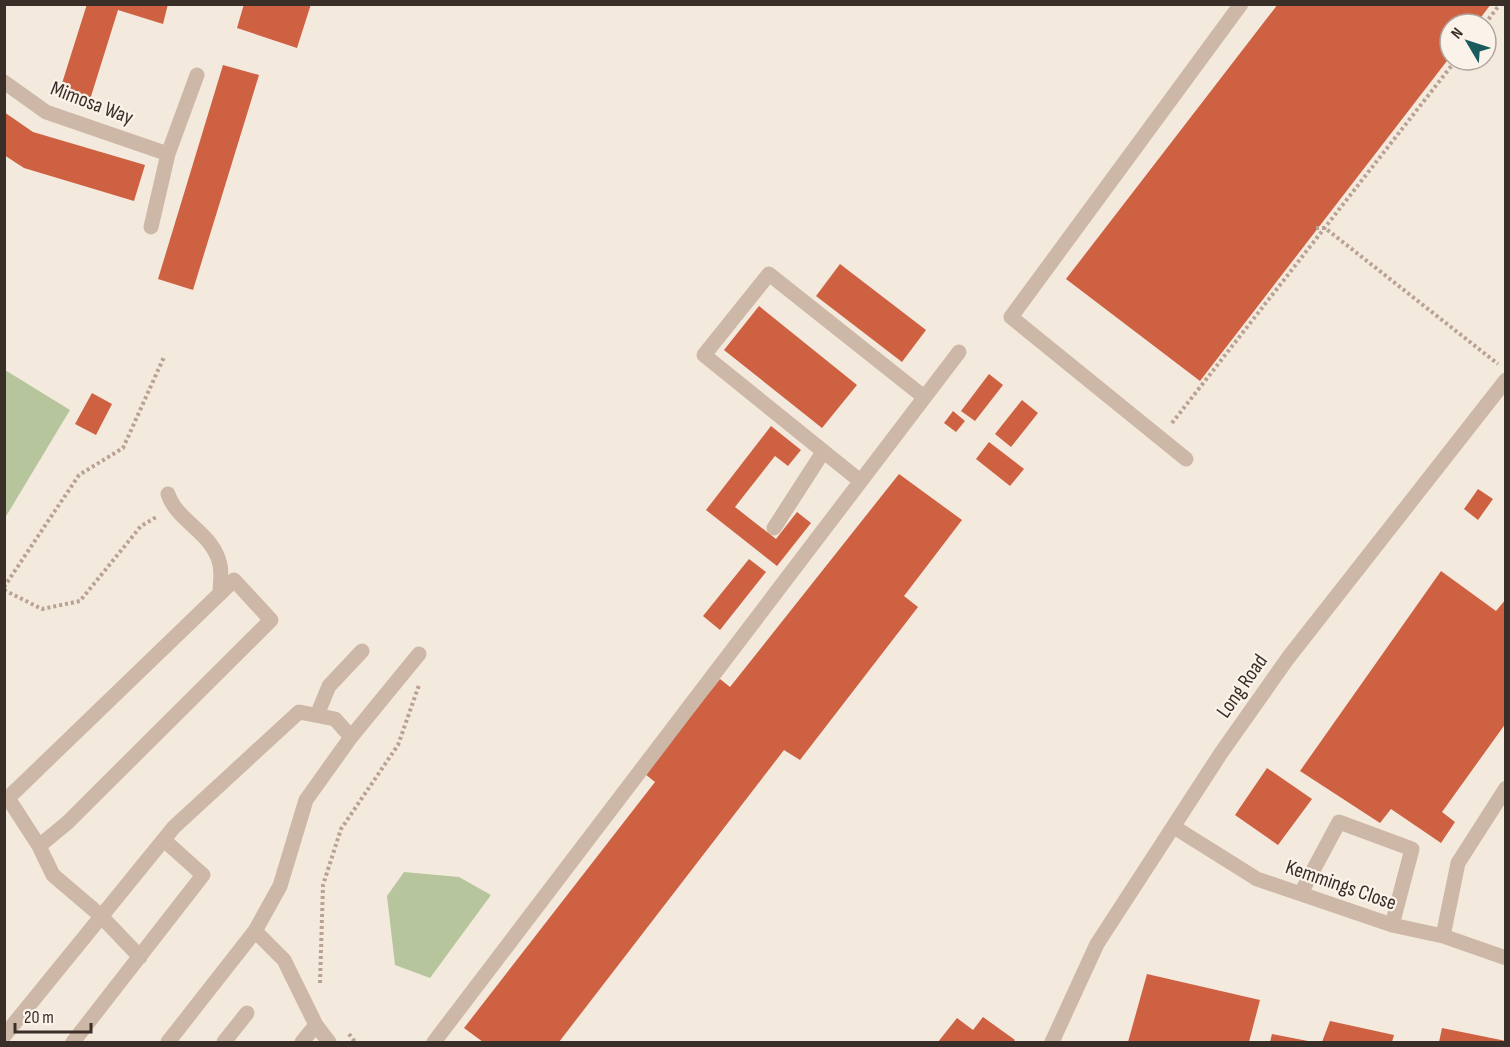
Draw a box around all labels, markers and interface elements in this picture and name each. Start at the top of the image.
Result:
north arrow [1438,12,1498,72]
text: N [1447,24,1468,43]
street label: Mimosa Way [47,76,137,130]
street label: Long Road [1211,649,1273,723]
street label: Kemmings Close [1282,854,1400,916]
scale bar [15,996,92,1034]
text: 20 m [24,1007,54,1028]

